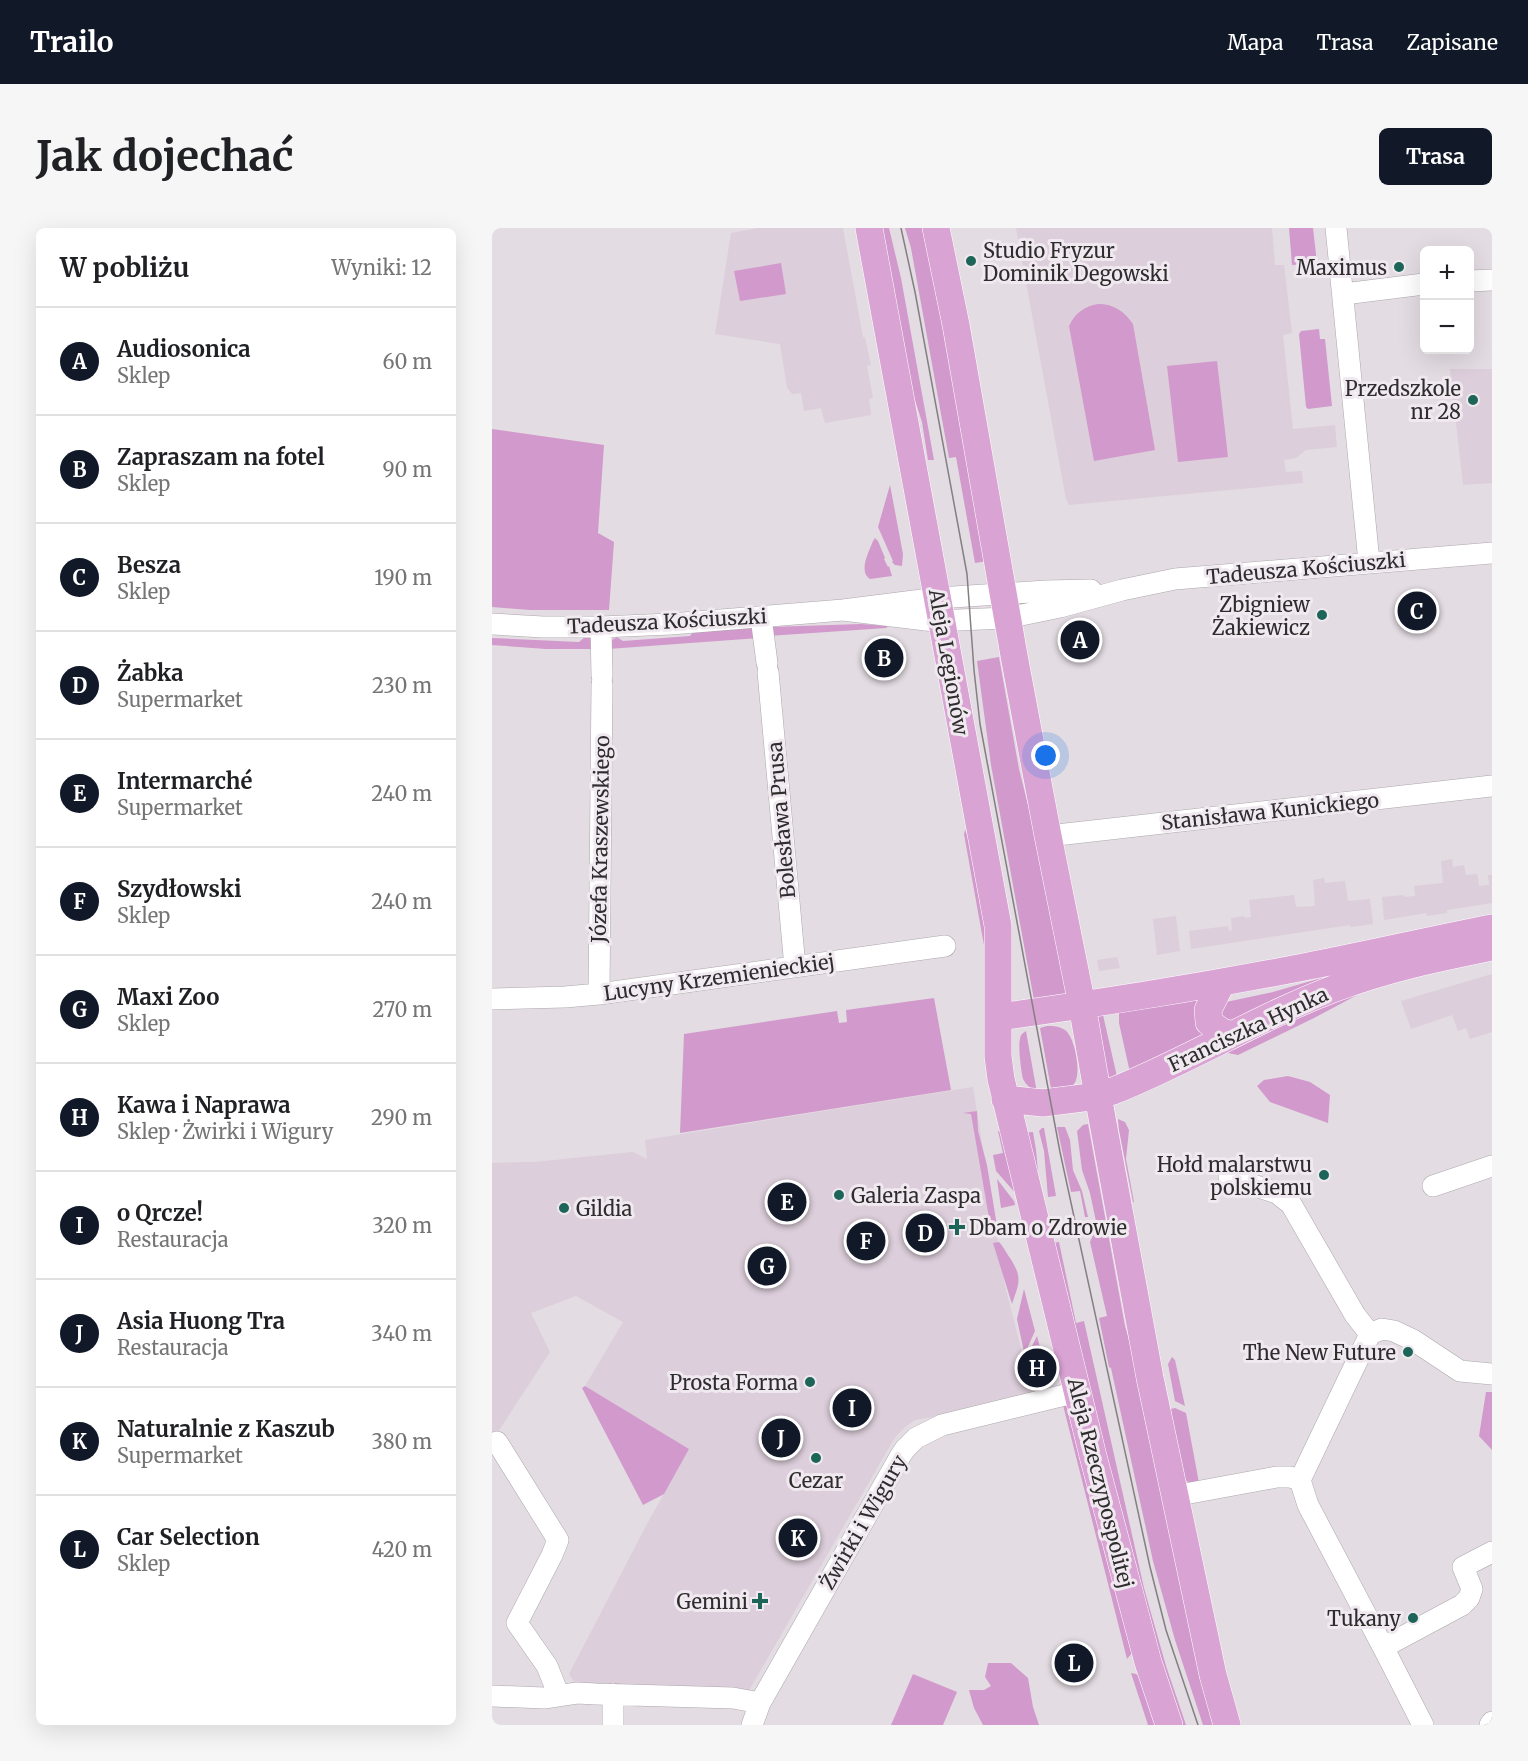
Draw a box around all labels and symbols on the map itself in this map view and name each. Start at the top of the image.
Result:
place label: Studio Fryzur Dominik Degowski [983,238,1169,286]
marker: Studio Fryzur Dominik Degowski [964,254,978,268]
place label: Maximus [1296,255,1387,280]
marker: Maximus [1392,260,1406,274]
place label: Przedszkole nr 28 [1345,376,1461,424]
marker: Przedszkole nr 28 [1466,393,1480,407]
street label: Tadeusza Kościuszki [1205,547,1407,589]
street label: Aleja Legionów [924,586,974,738]
pin: C [1398,588,1436,634]
place label: Zbigniew Żakiewicz [1212,592,1311,640]
street label: Tadeusza Kościuszki [566,603,768,639]
marker: Zbigniew Żakiewicz [1315,608,1329,622]
pin: A [1060,618,1100,662]
pin: B [864,636,904,680]
street label: Józefa Kraszewskiego [586,735,614,944]
street label: Bolesława Prusa [762,740,800,899]
your location [1031,741,1060,770]
street label: Stanisława Kunickiego [1160,787,1380,835]
street label: Lucyny Krzemienieckiej [602,948,836,1006]
street label: Franciszka Hynka [1164,981,1332,1077]
place label: Hołd malarstwu polskiemu [1157,1152,1312,1200]
marker: Hołd malarstwu polskiemu [1317,1168,1331,1182]
pin: E [768,1180,806,1224]
place label: Galeria Zaspa [851,1183,981,1208]
marker: Galeria Zaspa [832,1188,846,1202]
place label: Gildia [576,1196,632,1221]
marker: Gildia [557,1201,571,1215]
pin: D [906,1210,944,1256]
place label: Dbam o Zdrowie [969,1215,1127,1240]
pin: F [846,1218,886,1264]
marker: Dbam o Zdrowie [950,1220,964,1234]
pin: G [748,1244,786,1288]
place label: The New Future [1243,1340,1396,1365]
marker: The New Future [1401,1345,1415,1359]
pin: H [1018,1346,1056,1390]
place label: Prosta Forma [669,1370,798,1395]
street label: Aleja Rzeczypospolitej [1062,1374,1139,1591]
marker: Prosta Forma [803,1375,817,1389]
pin: I [832,1386,872,1430]
pin: J [762,1416,800,1460]
street label: Żwirki i Wigury [814,1450,912,1594]
marker: Cezar [809,1451,823,1465]
place label: Cezar [789,1468,843,1493]
pin: K [778,1516,818,1560]
place label: Gemini [677,1589,748,1614]
marker: Gemini [753,1594,767,1608]
place label: Tukany [1327,1606,1401,1631]
marker: Tukany [1406,1611,1420,1625]
pin: L [1054,1640,1094,1686]

